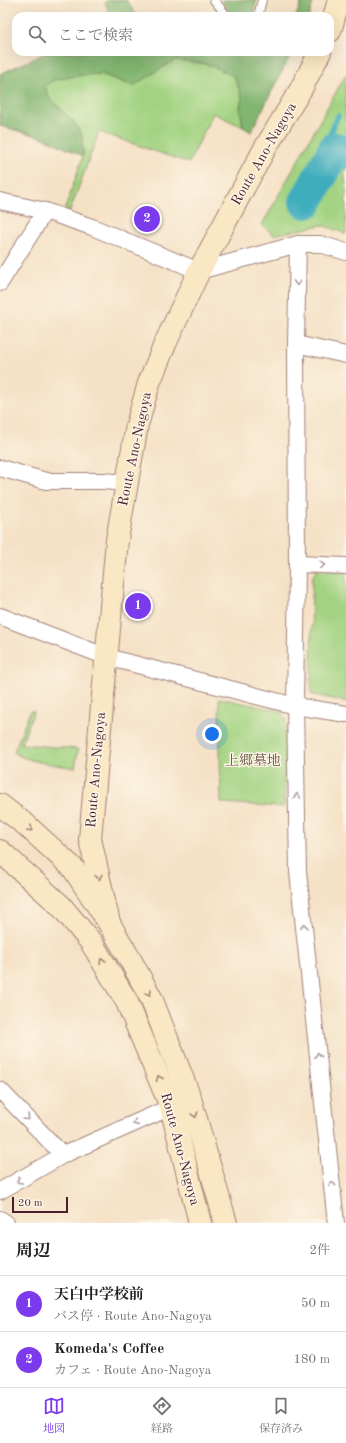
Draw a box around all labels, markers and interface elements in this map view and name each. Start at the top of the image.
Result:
search box [12,12,334,56]
icon: search [26,23,48,45]
text: ここで検索 [58,29,133,44]
street label: Route Ano-Nagoya [229,100,299,208]
pin: 2 [134,204,160,234]
one-way arrow [293,280,301,286]
street label: Route Ano-Nagoya [116,391,154,507]
one-way arrow [319,560,325,569]
pin: 1 [125,591,151,621]
street label: Route Ano-Nagoya [84,711,108,828]
your location [202,724,222,744]
park label: 上郷墓地 [225,753,281,768]
one-way arrow [293,793,301,799]
one-way arrow [26,824,33,831]
one-way arrow [94,874,102,880]
one-way arrow [300,923,309,929]
one-way arrow [100,958,107,965]
one-way arrow [144,989,151,996]
one-way arrow [314,1052,323,1058]
one-way arrow [156,1074,164,1082]
street label: Route Ano-Nagoya [158,1091,202,1207]
one-way arrow [190,1111,199,1118]
one-way arrow [22,1113,30,1121]
one-way arrow [132,1118,139,1126]
one-way arrow [16,1176,23,1183]
one-way arrow [328,1181,337,1187]
scale bar [12,1195,68,1214]
text: 20 m [18,1198,43,1209]
text: 周辺 [16,1243,50,1260]
text: 2件 [309,1244,330,1257]
text: 天白中学校前 [54,1288,144,1303]
text: 1 [25,1297,33,1310]
text: 50 m [301,1297,330,1310]
text: バス停 · Route Ano-Nagoya [54,1310,212,1323]
text: Komeda's Coffee [54,1342,164,1357]
text: 2 [25,1353,33,1366]
text: 180 m [293,1353,330,1366]
text: カフェ · Route Ano-Nagoya [54,1364,211,1377]
tab: 地図 [43,1395,65,1437]
tab: 経路 [151,1395,173,1437]
tab: 保存済み [259,1395,303,1437]

